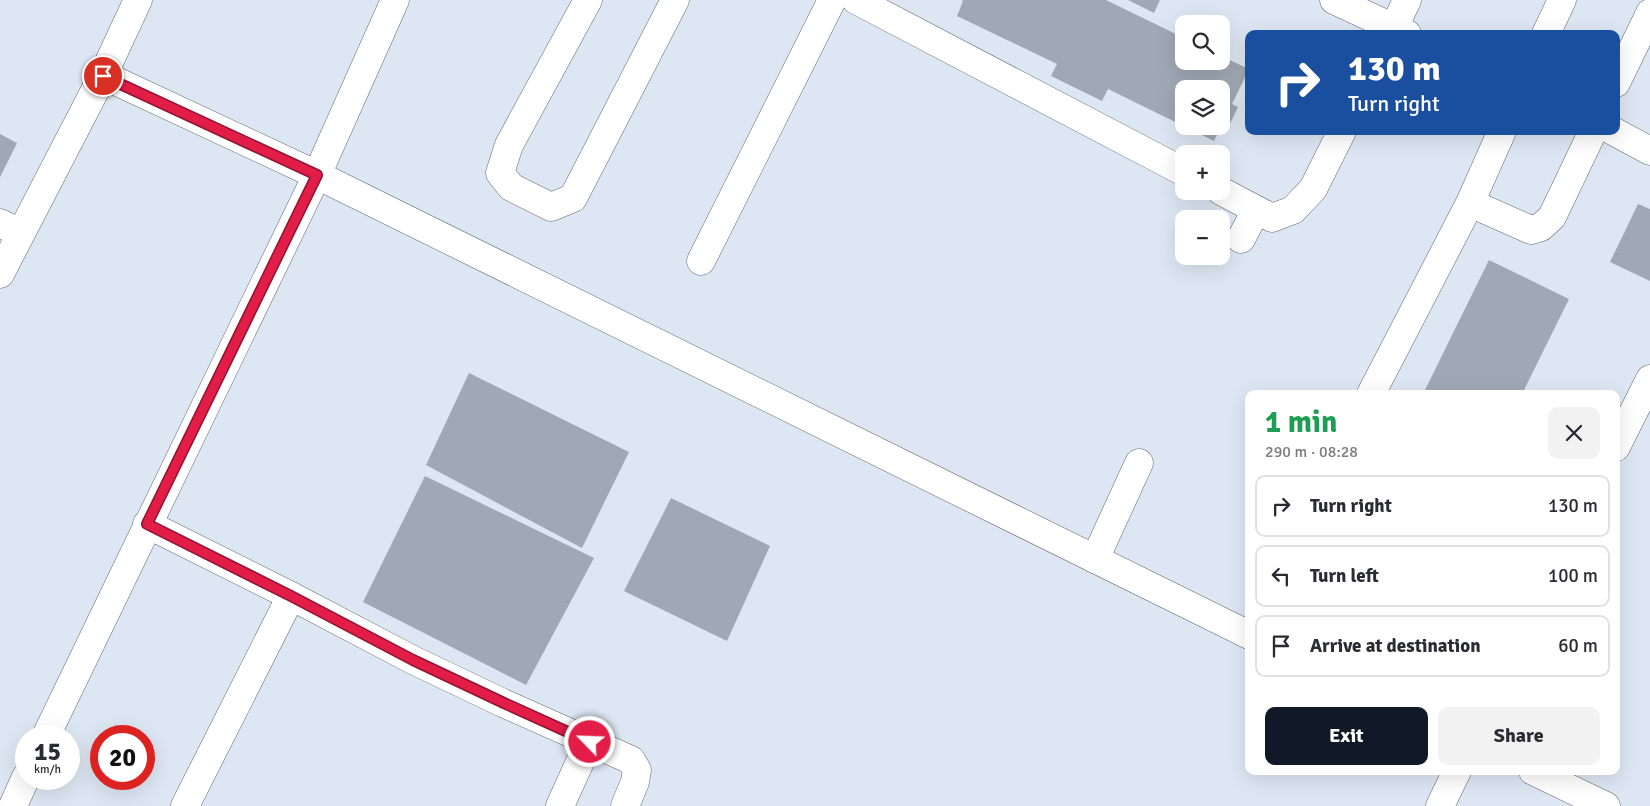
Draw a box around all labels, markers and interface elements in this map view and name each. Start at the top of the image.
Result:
map controls [1175,15,1230,265]
button: search [1175,15,1230,70]
text: 130 m [1348,47,1441,90]
icon: right [1265,50,1330,115]
pin [82,55,124,97]
icon: arrive [89,62,117,90]
button: layers [1175,80,1230,135]
text: Turn right [1348,90,1440,117]
button: + [1175,145,1230,200]
button: − [1175,210,1230,265]
text: 1 min [1265,404,1337,441]
button: close [1548,407,1600,459]
text: 290 m · 08:28 [1265,442,1358,462]
icon: right [1267,492,1295,520]
text: Turn right [1310,494,1392,518]
text: 130 m [1548,494,1598,518]
icon: left [1267,562,1295,590]
text: Turn left [1310,564,1379,588]
text: 100 m [1548,564,1598,588]
icon: arrive [1267,632,1295,660]
text: Arrive at destination [1310,634,1481,658]
text: 60 m [1558,634,1598,658]
button: Exit [1265,707,1428,765]
button: Share [1438,707,1600,765]
position arrow [563,715,615,767]
speed limit sign: 20 [90,725,155,790]
text: 15 [34,736,61,767]
text: km/h [34,762,61,777]

